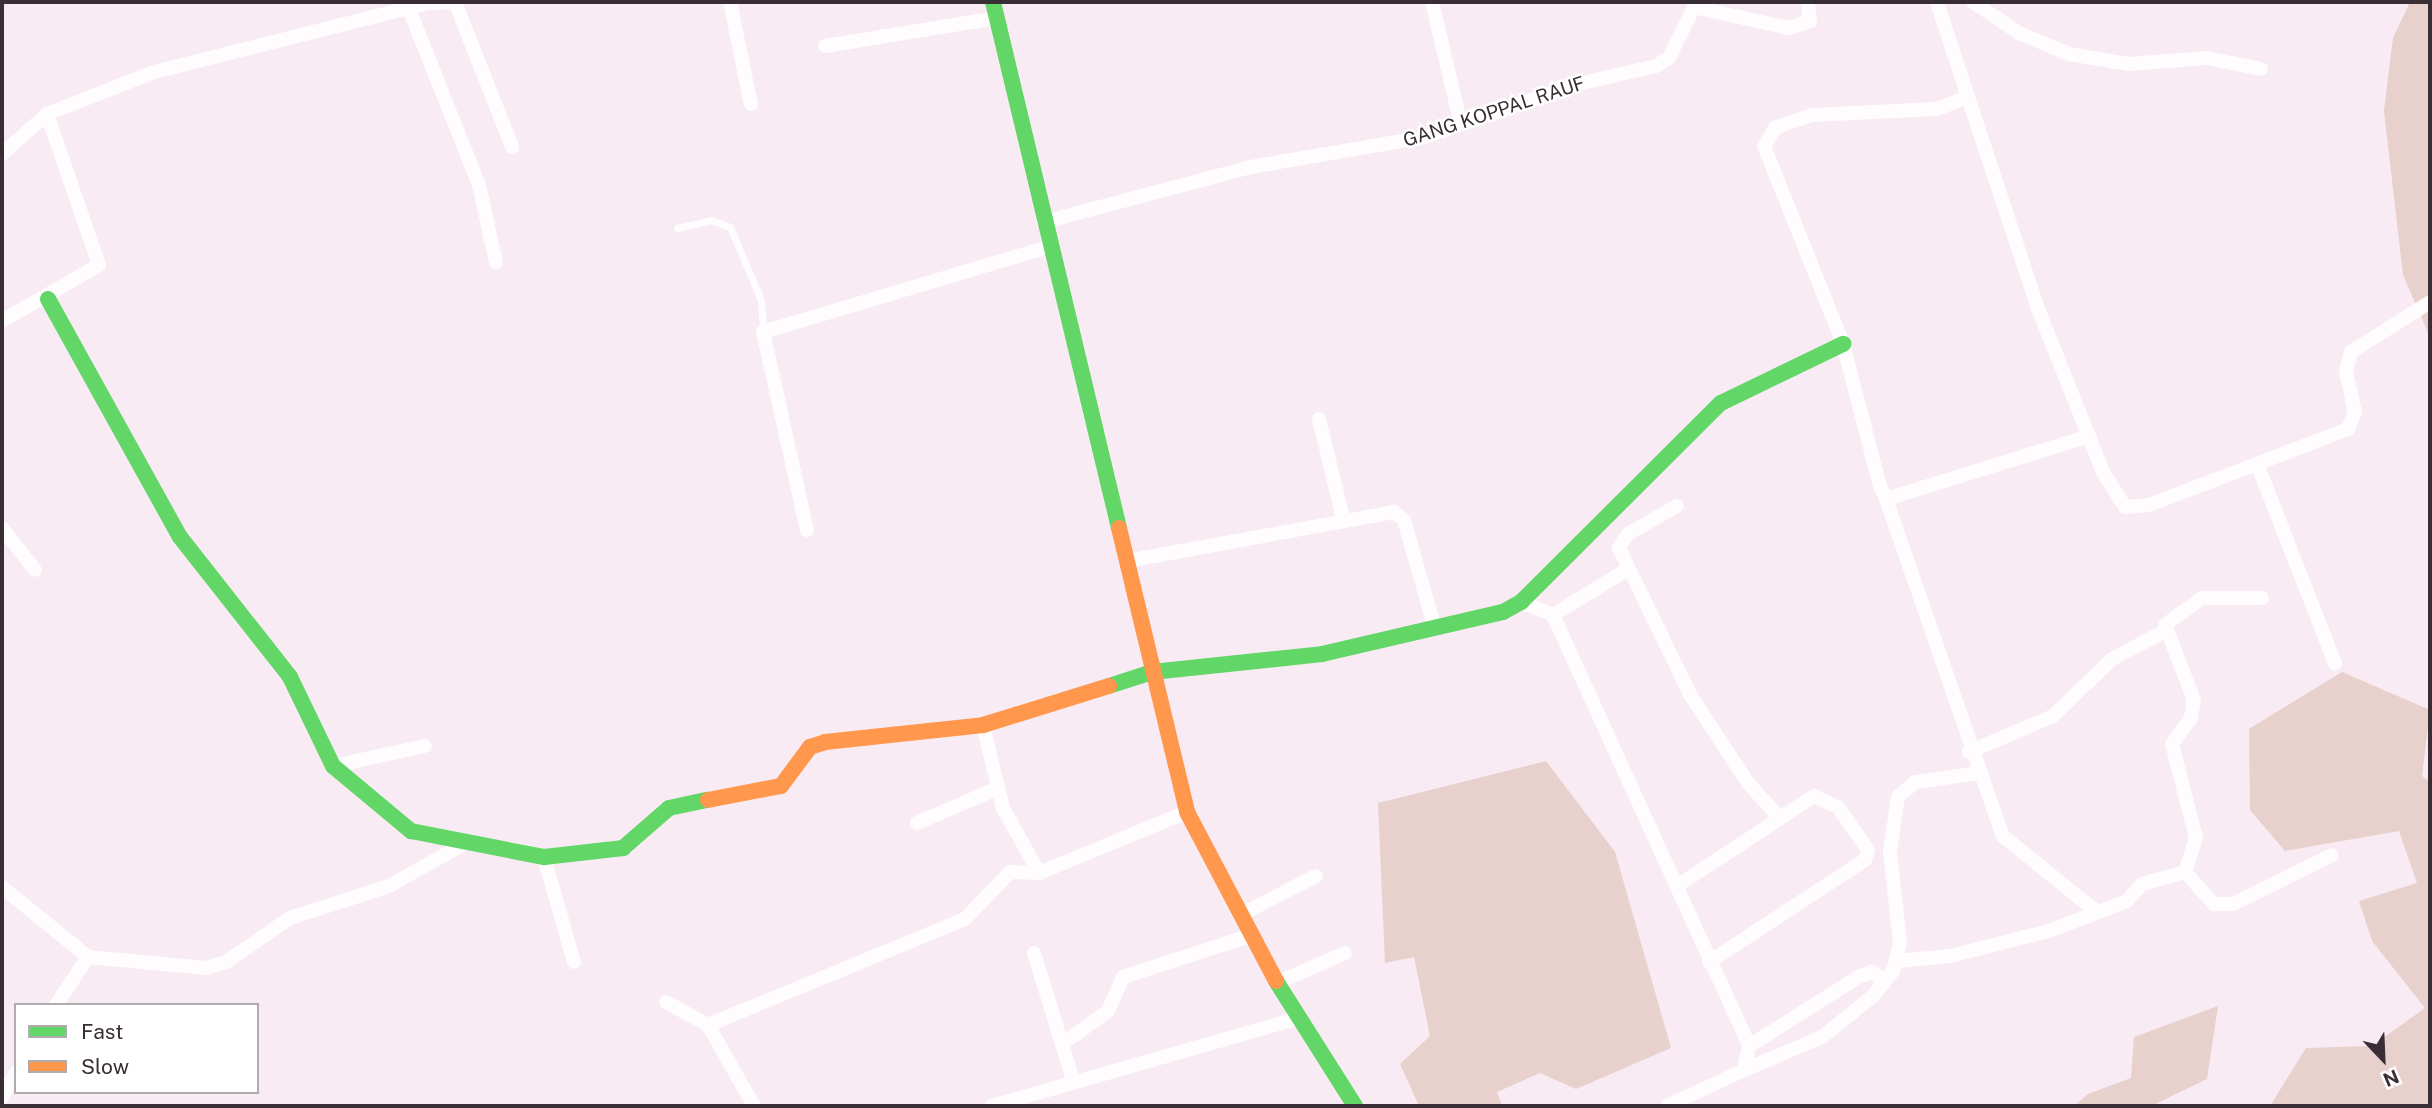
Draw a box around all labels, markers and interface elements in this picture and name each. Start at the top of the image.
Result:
street label: GANG KOPPAL RAUF [1400,72,1588,152]
legend [14,1003,259,1094]
text: Fast [81,1019,123,1044]
north arrow [2348,1024,2418,1094]
text: Slow [81,1054,129,1079]
text: N [2380,1065,2402,1091]

